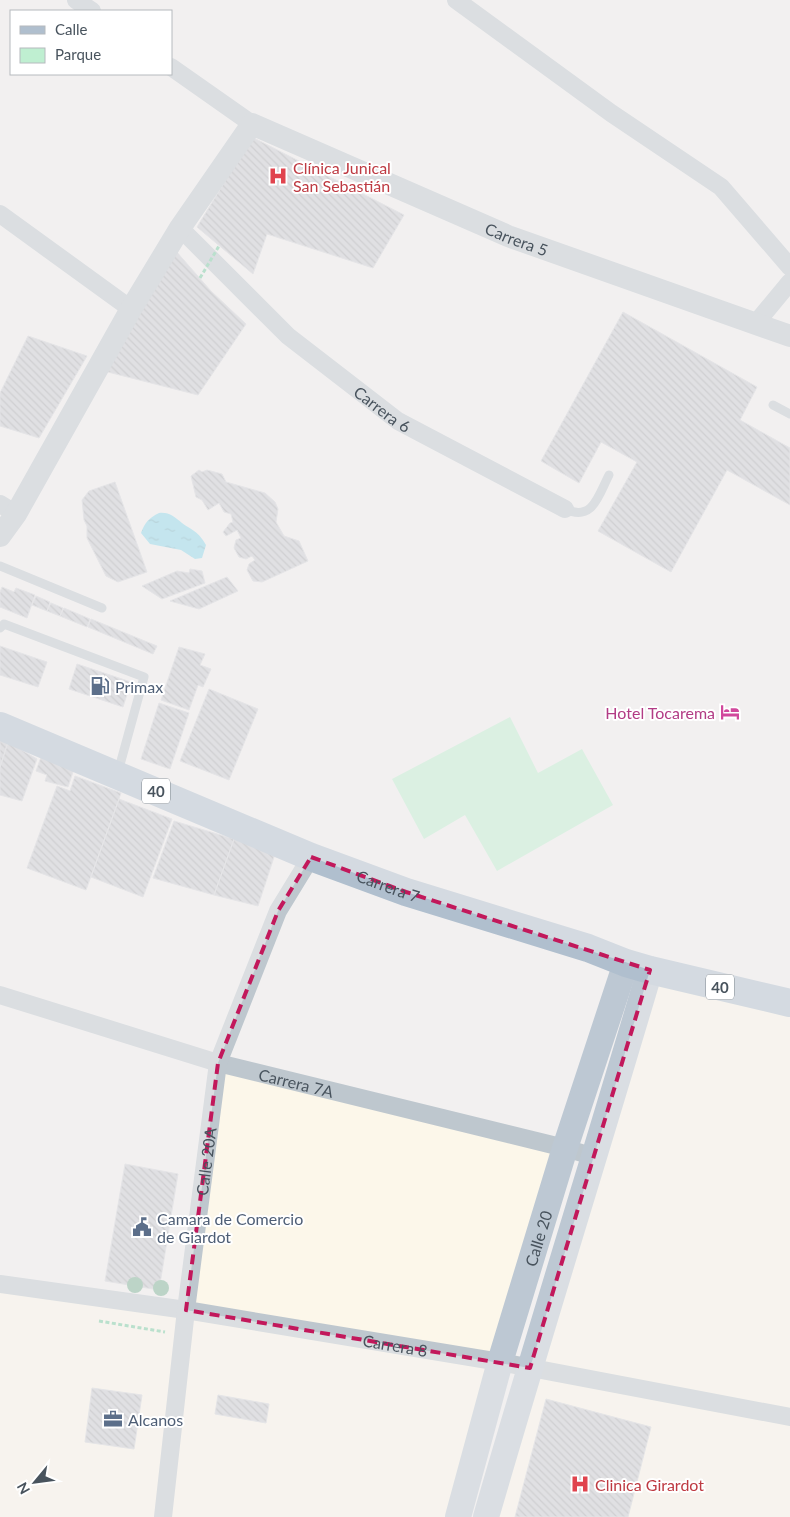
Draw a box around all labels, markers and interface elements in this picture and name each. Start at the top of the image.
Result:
legend [10,10,172,75]
text: Calle [55,20,88,38]
text: Parque [55,45,101,63]
place label: Clínica Junical San Sebastián [293,158,391,195]
hospital icon: Clínica Junical San Sebastián [267,165,289,187]
street label: Carrera 5 [483,218,551,259]
street label: Carrera 6 [351,381,414,435]
fuel station icon: Primax [89,675,111,697]
place label: Primax [115,677,163,696]
hotel icon: Hotel Tocarema [719,701,741,723]
place label: Hotel Tocarema [605,703,715,722]
road number: 40 [142,778,170,804]
street label: Carrera 7 [354,865,422,905]
road number: 40 [706,974,734,1000]
street label: Carrera 7A [257,1064,336,1101]
street label: Calle 20A [191,1126,219,1197]
street label: Calle 20 [520,1208,555,1268]
place label: Camara de Comercio de Giardot [157,1209,303,1246]
public building icon: Camara de Comercio de Giardot [131,1216,153,1238]
street label: Carrera 8 [361,1330,429,1359]
office icon: Alcanos [102,1408,124,1430]
place label: Alcanos [128,1410,183,1429]
north arrow [10,1457,60,1507]
hospital icon: Clinica Girardot [569,1473,591,1495]
place label: Clinica Girardot [595,1475,704,1494]
text: N [13,1480,33,1497]

